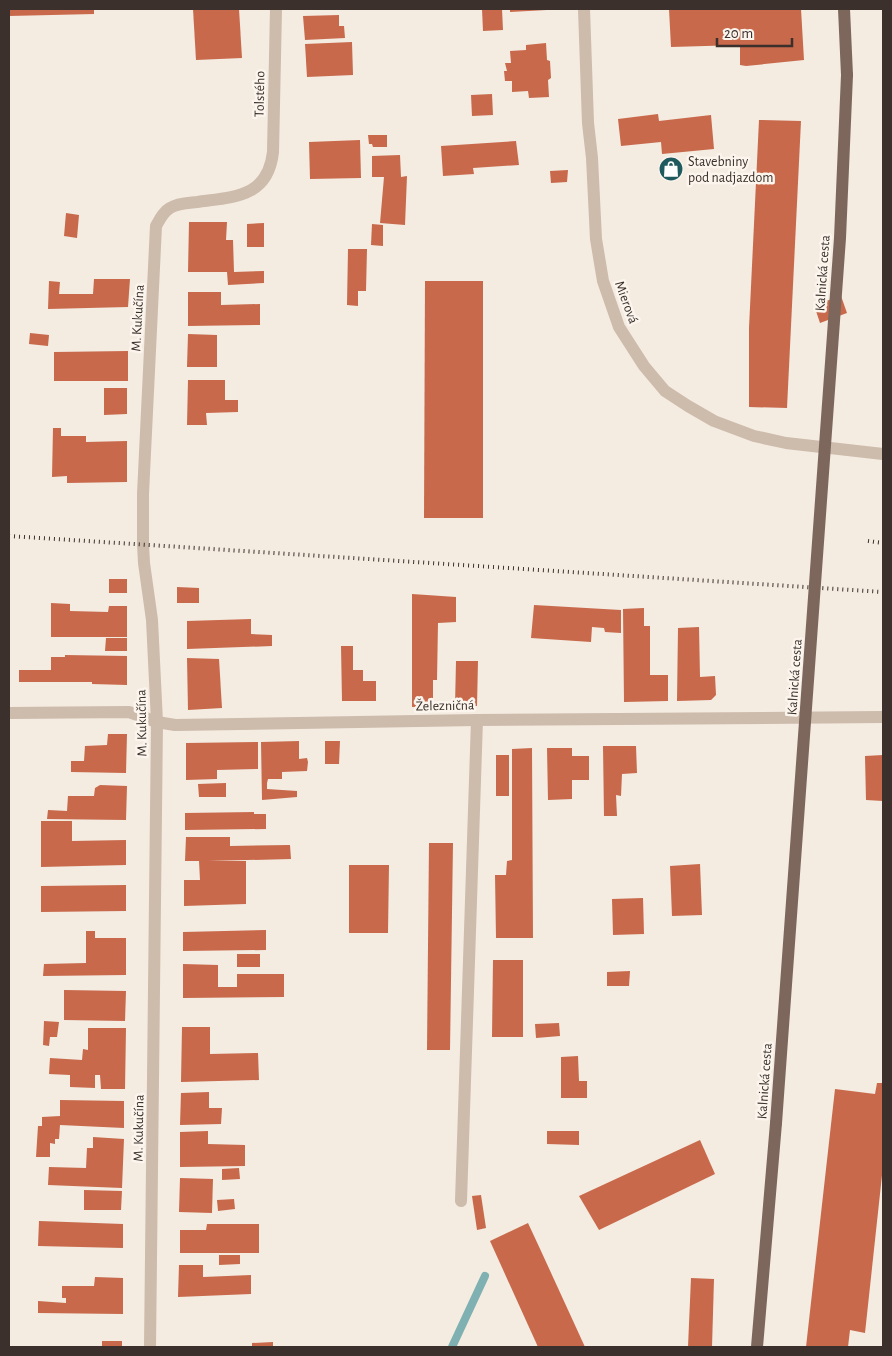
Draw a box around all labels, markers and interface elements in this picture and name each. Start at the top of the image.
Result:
scale bar [717,15,792,47]
text: 20 m [724,26,753,41]
street label: Tolstého [253,71,267,117]
place label: Stavebniny pod nadjazdom [688,155,773,185]
shop icon: Stavebniny pod nadjazdom [658,156,684,182]
street label: Kalnická cesta [813,234,833,312]
street label: Mierová [612,279,640,326]
street label: M. Kukučína [129,284,147,352]
street label: Kalnická cesta [785,638,805,716]
street label: M. Kukučína [134,689,150,757]
street label: Železničná [416,696,475,714]
street label: Kalnická cesta [755,1042,775,1120]
street label: M. Kukučína [131,1094,147,1162]

